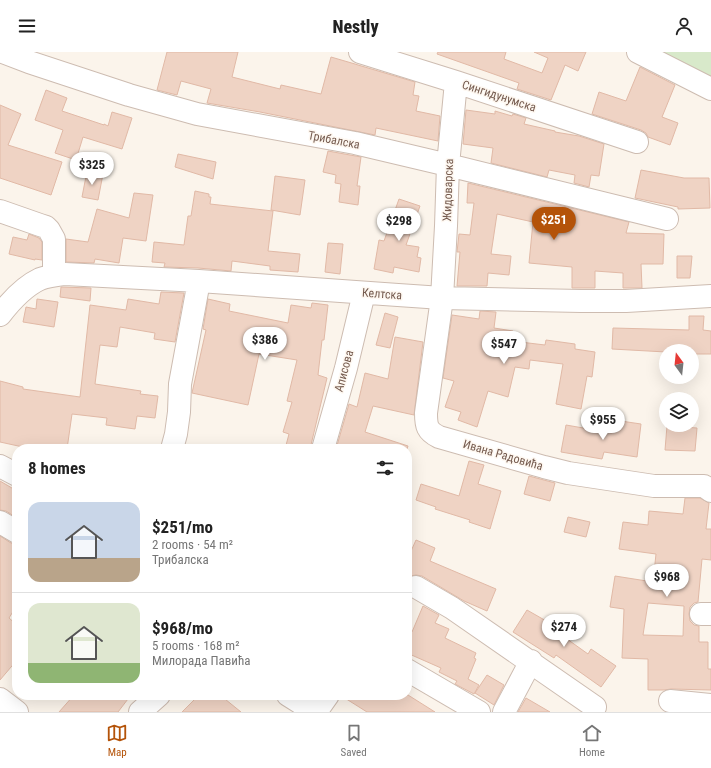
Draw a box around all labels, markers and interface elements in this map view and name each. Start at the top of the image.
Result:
icon: menu [16,15,38,37]
icon: person [673,15,695,37]
text: Nestly [332,16,379,37]
street label: Сингидунумска [460,77,538,115]
street label: Трибалска [307,128,361,152]
pin: $325 [68,152,116,186]
text: $325 [79,157,105,172]
street label: Жидоварска [440,158,456,222]
pin: $251 [530,207,578,241]
pin: $298 [375,208,423,242]
text: $251 [541,212,567,227]
text: $298 [386,213,412,228]
street label: Келтска [362,286,403,302]
pin: $386 [241,327,289,361]
pin: $547 [480,331,528,365]
text: $386 [252,332,278,347]
text: $547 [491,336,517,351]
north arrow [659,344,699,384]
map controls [659,344,699,432]
street label: Аписова [332,348,356,393]
button: layers [659,392,699,432]
pin: $955 [579,407,627,441]
text: $955 [590,412,616,427]
street label: Ивана Радовића [461,437,545,473]
icon: filters [374,457,396,479]
text: 8 homes [28,458,86,478]
text: $251/mo [152,517,213,537]
icon: home [60,518,108,566]
text: 2 rooms · 54 m² [152,537,233,552]
text: Трибалска [152,552,209,567]
pin: $968 [643,564,691,598]
text: $968 [654,569,680,584]
pin: $274 [540,614,588,648]
text: $968/mo [152,618,213,638]
icon: home [60,619,108,667]
text: $274 [551,619,577,634]
text: 5 rooms · 168 m² [152,638,239,653]
text: Милорада Павића [152,653,251,668]
tab: Map [106,722,128,759]
tab: Saved [341,722,367,759]
tab: Home [579,722,605,759]

